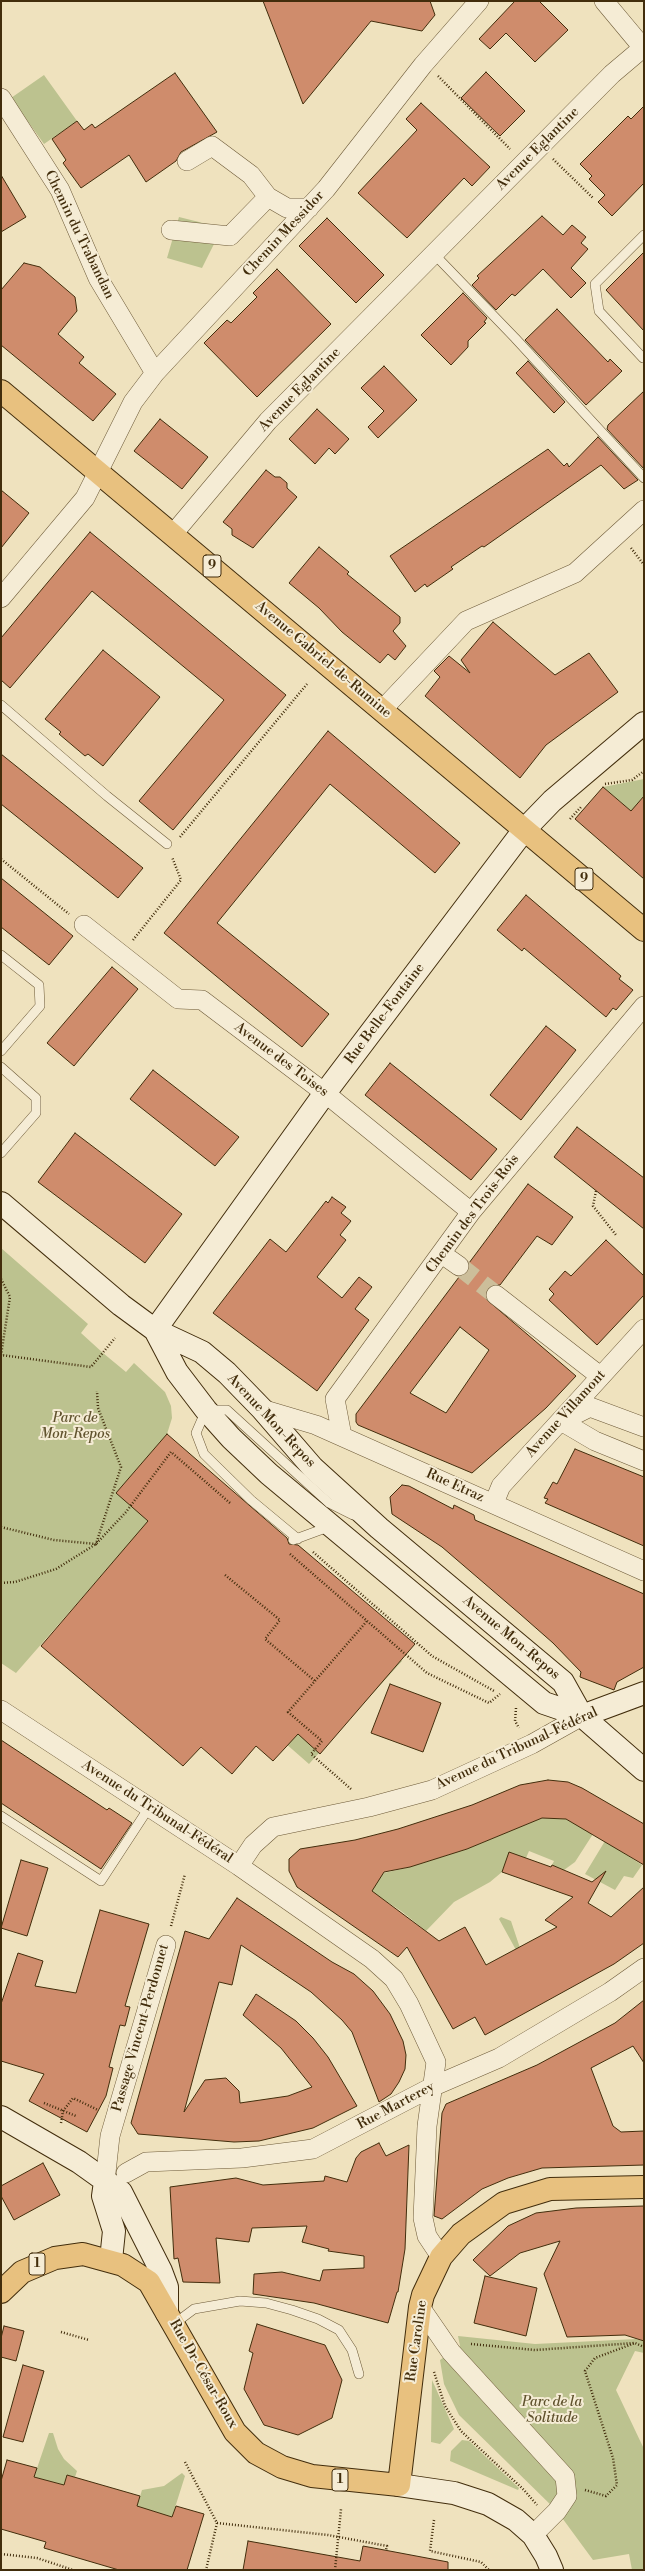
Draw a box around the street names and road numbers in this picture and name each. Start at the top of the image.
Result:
street label: Avenue Eglantine [493,104,583,194]
street label: Chemin du Trabandan [41,168,117,302]
street label: Chemin Messidor [240,188,328,280]
street label: Avenue Eglantine [256,344,344,436]
road number: 9 [203,555,221,577]
street label: Avenue Gabriel-de-Rumine [251,598,395,722]
road number: 9 [575,868,593,890]
street label: Rue Belle-Fontaine [342,960,428,1068]
street label: Avenue des Toises [231,1019,331,1101]
street label: Chemin des Trois-Rois [423,1151,523,1277]
street label: Avenue Villamont [522,1367,610,1461]
street label: Avenue Mon-Repos [223,1371,319,1471]
street label: Rue Etraz [423,1466,487,1506]
street label: Avenue Mon-Repos [459,1592,563,1684]
street label: Avenue du Tribunal-Fédéral [433,1704,601,1794]
street label: Avenue du Tribunal-Fédéral [78,1757,236,1867]
street label: Passage Vincent-Perdonnet [109,1942,173,2114]
street label: Rue Marterey [354,2079,438,2133]
road number: 1 [29,2253,45,2275]
street label: Rue Caroline [403,2299,431,2383]
street label: Rue Dr-César-Roux [165,2317,241,2431]
road number: 1 [332,2469,348,2491]

